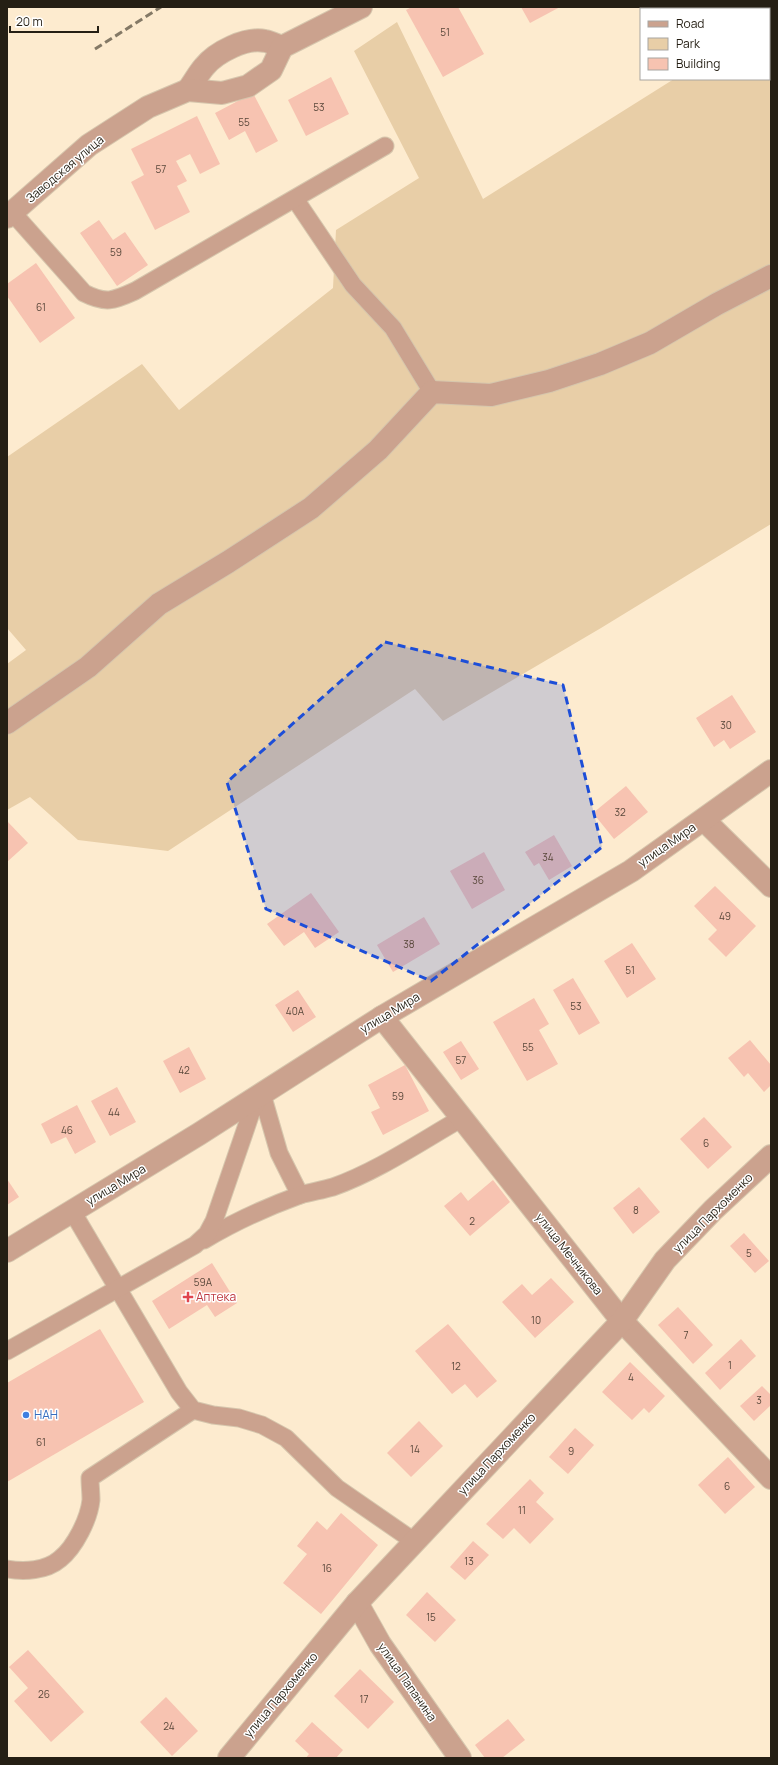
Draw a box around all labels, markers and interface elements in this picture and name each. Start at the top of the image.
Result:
scale bar [10,8,98,34]
legend [640,8,770,80]
text: 20 m [16,13,43,30]
text: Road [676,15,704,32]
house number: 51 [440,25,450,39]
text: Park [676,35,701,52]
text: Building [676,55,720,72]
house number: 53 [313,100,325,114]
house number: 55 [238,115,250,129]
street label: Заводская улица [22,131,107,206]
house number: 57 [156,162,166,176]
house number: 59 [110,245,122,259]
house number: 61 [36,300,46,314]
house number: 30 [720,718,732,732]
house number: 32 [614,805,626,819]
street label: улица Мира [634,818,699,871]
house number: 34 [542,850,554,864]
house number: 36 [472,873,484,887]
house number: 49 [719,909,731,923]
house number: 38 [403,937,415,951]
house number: 51 [625,963,635,977]
street label: улица Мира [357,988,423,1037]
house number: 53 [570,999,582,1013]
house number: 40А [286,1004,305,1018]
house number: 55 [522,1040,534,1054]
house number: 57 [456,1053,466,1067]
house number: 42 [178,1063,190,1077]
house number: 59 [392,1089,404,1103]
house number: 44 [108,1105,120,1119]
house number: 46 [61,1123,73,1137]
house number: 6 [703,1136,709,1150]
street label: улица Мира [83,1160,149,1209]
street label: улица Пархоменко [669,1169,756,1256]
house number: 8 [633,1203,639,1217]
street label: улица Мечникова [532,1209,607,1298]
house number: 2 [469,1214,475,1228]
house number: 5 [746,1246,752,1260]
house number: 59А [194,1275,213,1289]
place label: Аптека [196,1288,236,1305]
marker: Аптека [183,1292,193,1302]
house number: 10 [531,1313,541,1327]
house number: 7 [683,1328,689,1342]
house number: 1 [728,1358,732,1372]
house number: 12 [451,1359,461,1373]
house number: 4 [628,1370,634,1384]
house number: 3 [756,1393,762,1407]
place label: НАН [34,1406,58,1423]
street label: улица Пархоменко [454,1409,539,1498]
marker: НАН [21,1410,31,1420]
house number: 61 [36,1435,46,1449]
house number: 14 [410,1442,420,1456]
house number: 9 [568,1444,574,1458]
house number: 6 [724,1479,730,1493]
house number: 11 [518,1503,526,1517]
house number: 13 [464,1554,474,1568]
house number: 16 [322,1561,332,1575]
house number: 15 [426,1610,436,1624]
street label: улица Папанина [374,1639,441,1724]
street label: улица Пархоменко [240,1648,321,1741]
house number: 26 [38,1687,50,1701]
house number: 17 [360,1692,368,1706]
house number: 24 [163,1719,175,1733]

